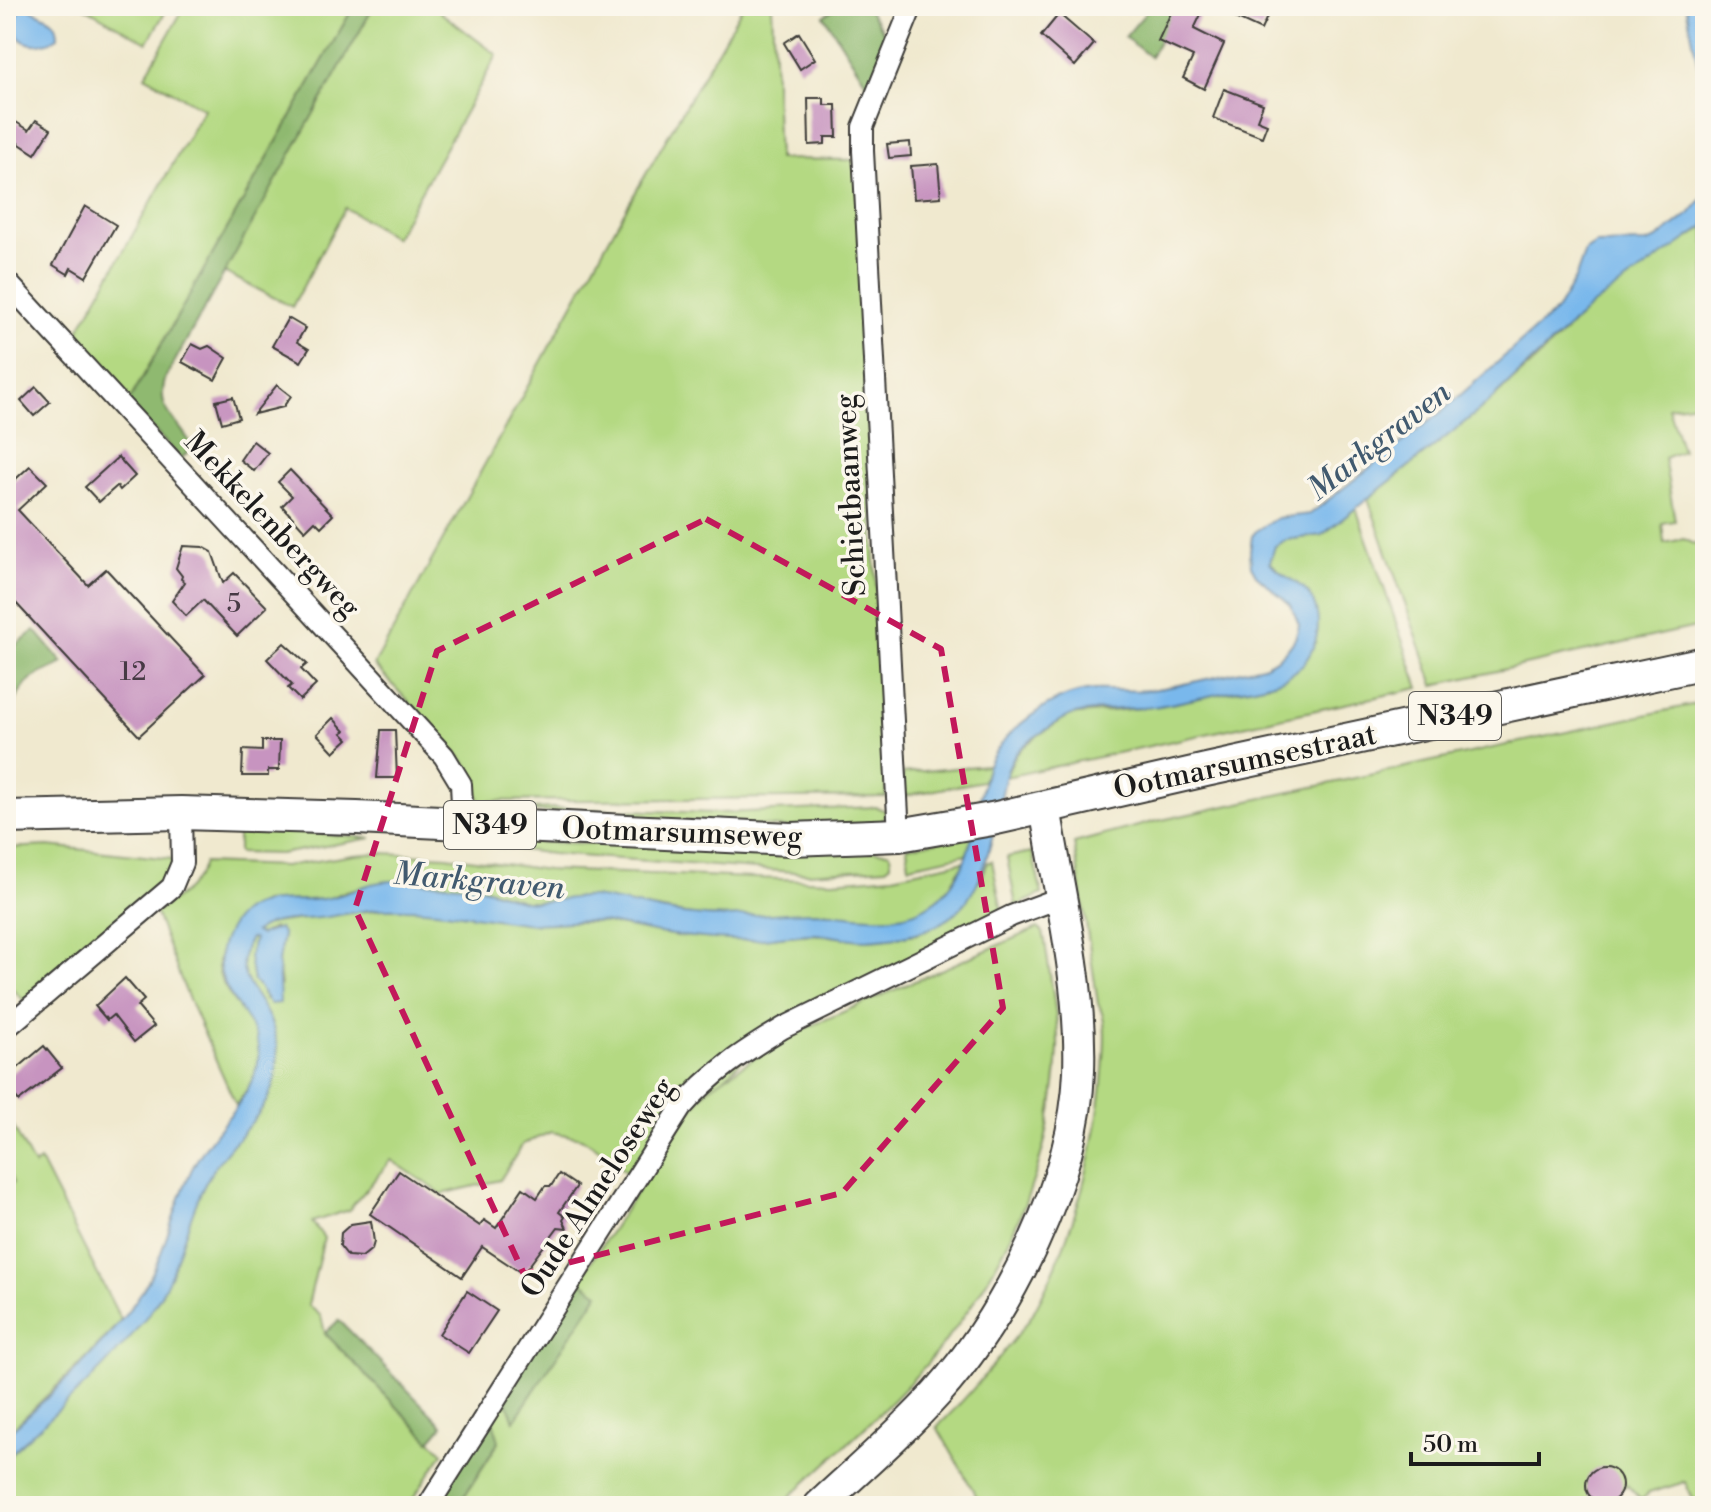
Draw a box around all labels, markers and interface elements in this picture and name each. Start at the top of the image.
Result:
water label: Markgraven [1299,372,1460,510]
street label: Schietbaanweg [827,392,875,597]
street label: Mekkelenbergweg [176,424,369,627]
house number: 5 [227,588,241,620]
house number: 12 [120,656,146,688]
road number: N349 [1409,692,1501,740]
street label: Ootmarsumsestraat [1110,716,1380,808]
road number: N349 [444,801,536,849]
street label: Ootmarsumseweg [561,810,804,856]
water label: Markgraven [392,854,567,909]
street label: Oude Almeloseweg [513,1070,684,1305]
scale bar [1411,1416,1539,1466]
text: 50 m [1423,1430,1478,1460]

